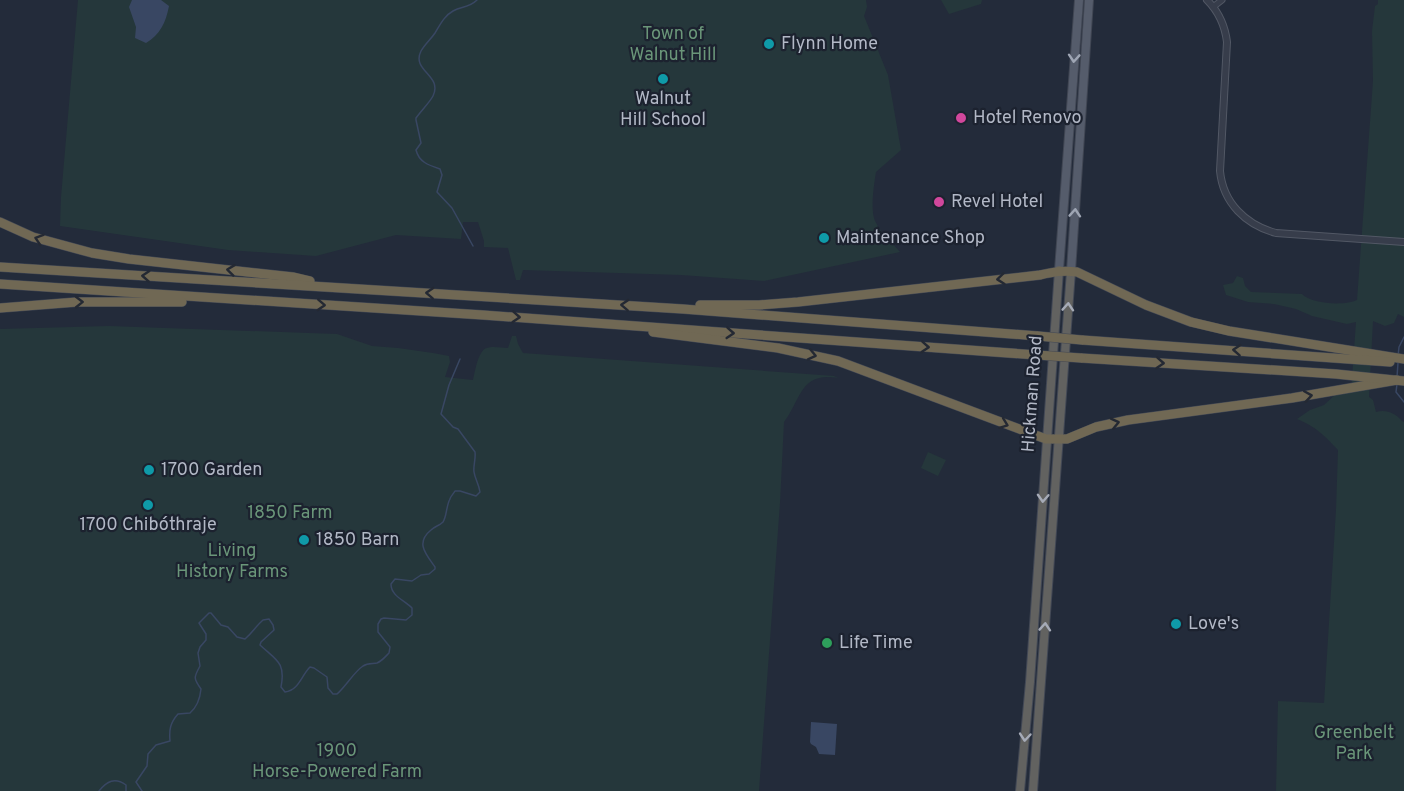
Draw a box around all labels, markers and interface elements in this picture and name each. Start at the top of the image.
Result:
park label: Town of Walnut Hill [630,23,716,67]
place label: Flynn Home [781,33,878,56]
marker: Flynn Home [762,37,776,51]
one-way arrow [1068,54,1081,63]
marker: Walnut Hill School [656,72,670,86]
place label: Walnut Hill School [620,88,706,132]
place label: Hotel Renovo [973,107,1082,130]
marker: Hotel Renovo [954,111,968,125]
place label: Revel Hotel [951,191,1043,214]
marker: Revel Hotel [932,195,946,209]
one-way arrow [1068,208,1081,217]
place label: Maintenance Shop [836,227,985,250]
marker: Maintenance Shop [817,231,831,245]
one-way arrow [34,233,45,246]
one-way arrow [226,265,236,277]
one-way arrow [141,269,150,282]
one-way arrow [997,273,1006,285]
one-way arrow [426,287,435,300]
one-way arrow [75,295,84,308]
one-way arrow [317,298,326,311]
one-way arrow [620,299,629,312]
one-way arrow [1062,302,1075,311]
one-way arrow [511,310,520,323]
one-way arrow [726,326,735,339]
street label: Hickman Road [1017,335,1049,453]
one-way arrow [920,340,929,353]
one-way arrow [1233,344,1242,357]
one-way arrow [807,347,817,360]
one-way arrow [1156,356,1165,369]
one-way arrow [1302,390,1312,403]
one-way arrow [998,417,1009,429]
one-way arrow [1110,417,1120,430]
place label: 1700 Garden [161,459,262,482]
marker: 1700 Garden [142,463,156,477]
one-way arrow [1036,493,1049,502]
marker: 1700 Chibóthraje [141,498,155,512]
park label: 1850 Farm [247,502,333,525]
place label: 1700 Chibóthraje [79,514,217,537]
place label: 1850 Barn [316,529,399,552]
marker: 1850 Barn [297,533,311,547]
park label: Living History Farms [176,540,288,584]
place label: Love's [1188,613,1239,636]
marker: Love's [1169,617,1183,631]
one-way arrow [1038,622,1051,631]
place label: Life Time [839,632,913,655]
marker: Life Time [820,636,834,650]
park label: Greenbelt Park [1314,722,1394,766]
one-way arrow [1019,732,1032,741]
park label: 1900 Horse-Powered Farm [252,740,422,784]

